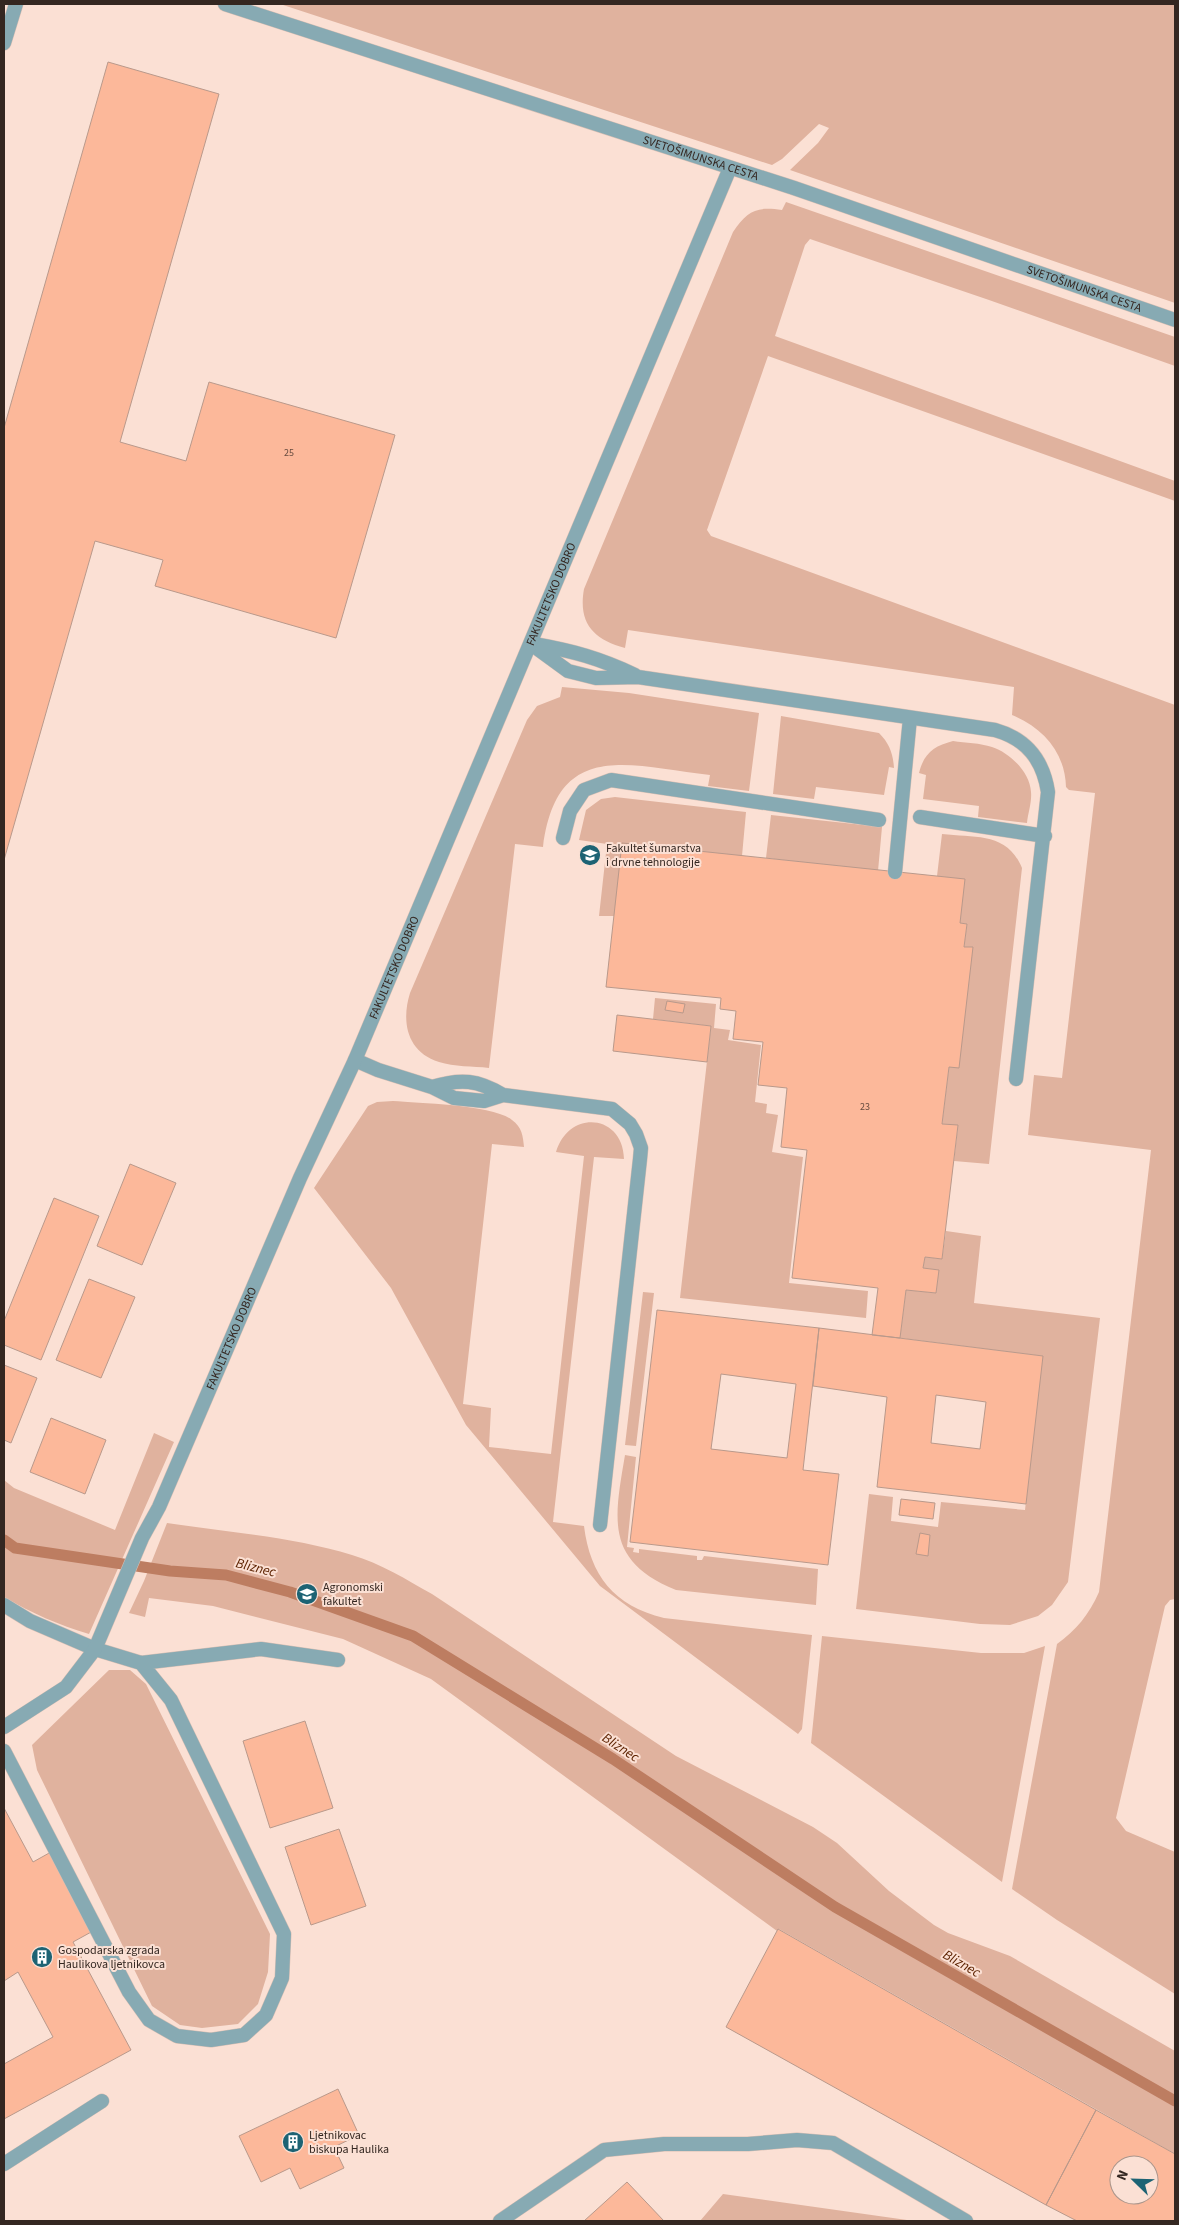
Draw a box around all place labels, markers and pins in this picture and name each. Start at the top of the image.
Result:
place label: Fakultet šumarstva i drvne tehnologije [606,840,701,871]
school or university icon: Fakultet šumarstva i drvne tehnologije [578,843,602,867]
place label: Agronomski fakultet [323,1579,383,1610]
school or university icon: Agronomski fakultet [295,1582,319,1606]
place label: Gospodarska zgrada Haulikova ljetnikovca [58,1942,165,1973]
building icon: Gospodarska zgrada Haulikova ljetnikovca [30,1945,54,1969]
place label: Ljetnikovac biskupa Haulika [309,2127,389,2158]
building icon: Ljetnikovac biskupa Haulika [281,2130,305,2154]

